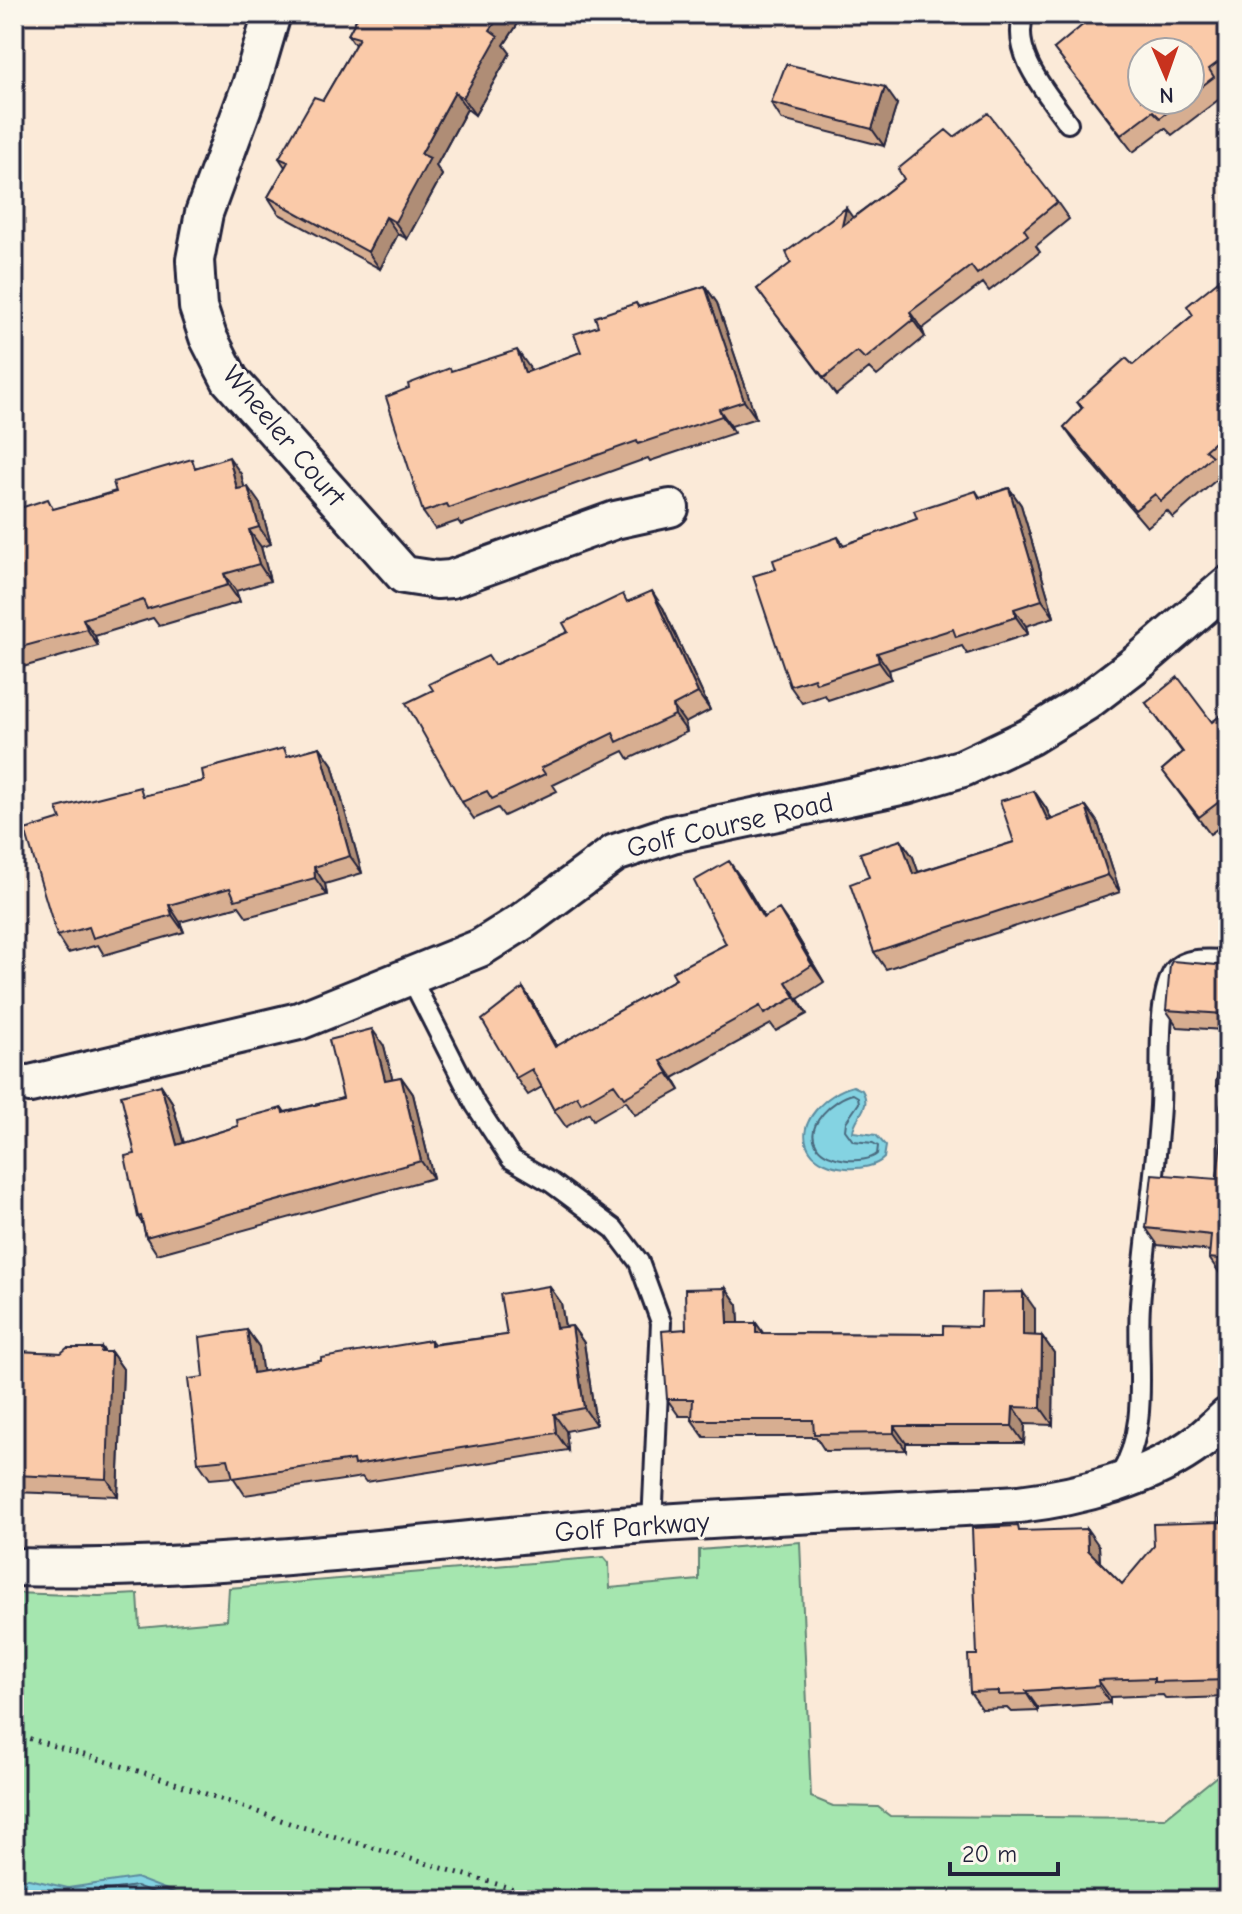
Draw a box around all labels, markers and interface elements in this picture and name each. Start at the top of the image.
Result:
north arrow [1126,36,1206,116]
text: N [1159,82,1174,108]
street label: Wheeler Court [216,359,353,513]
street label: Golf Course Road [624,786,836,864]
street label: Golf Parkway [554,1506,711,1548]
scale bar [950,1826,1058,1876]
text: 20 m [962,1840,1017,1868]

